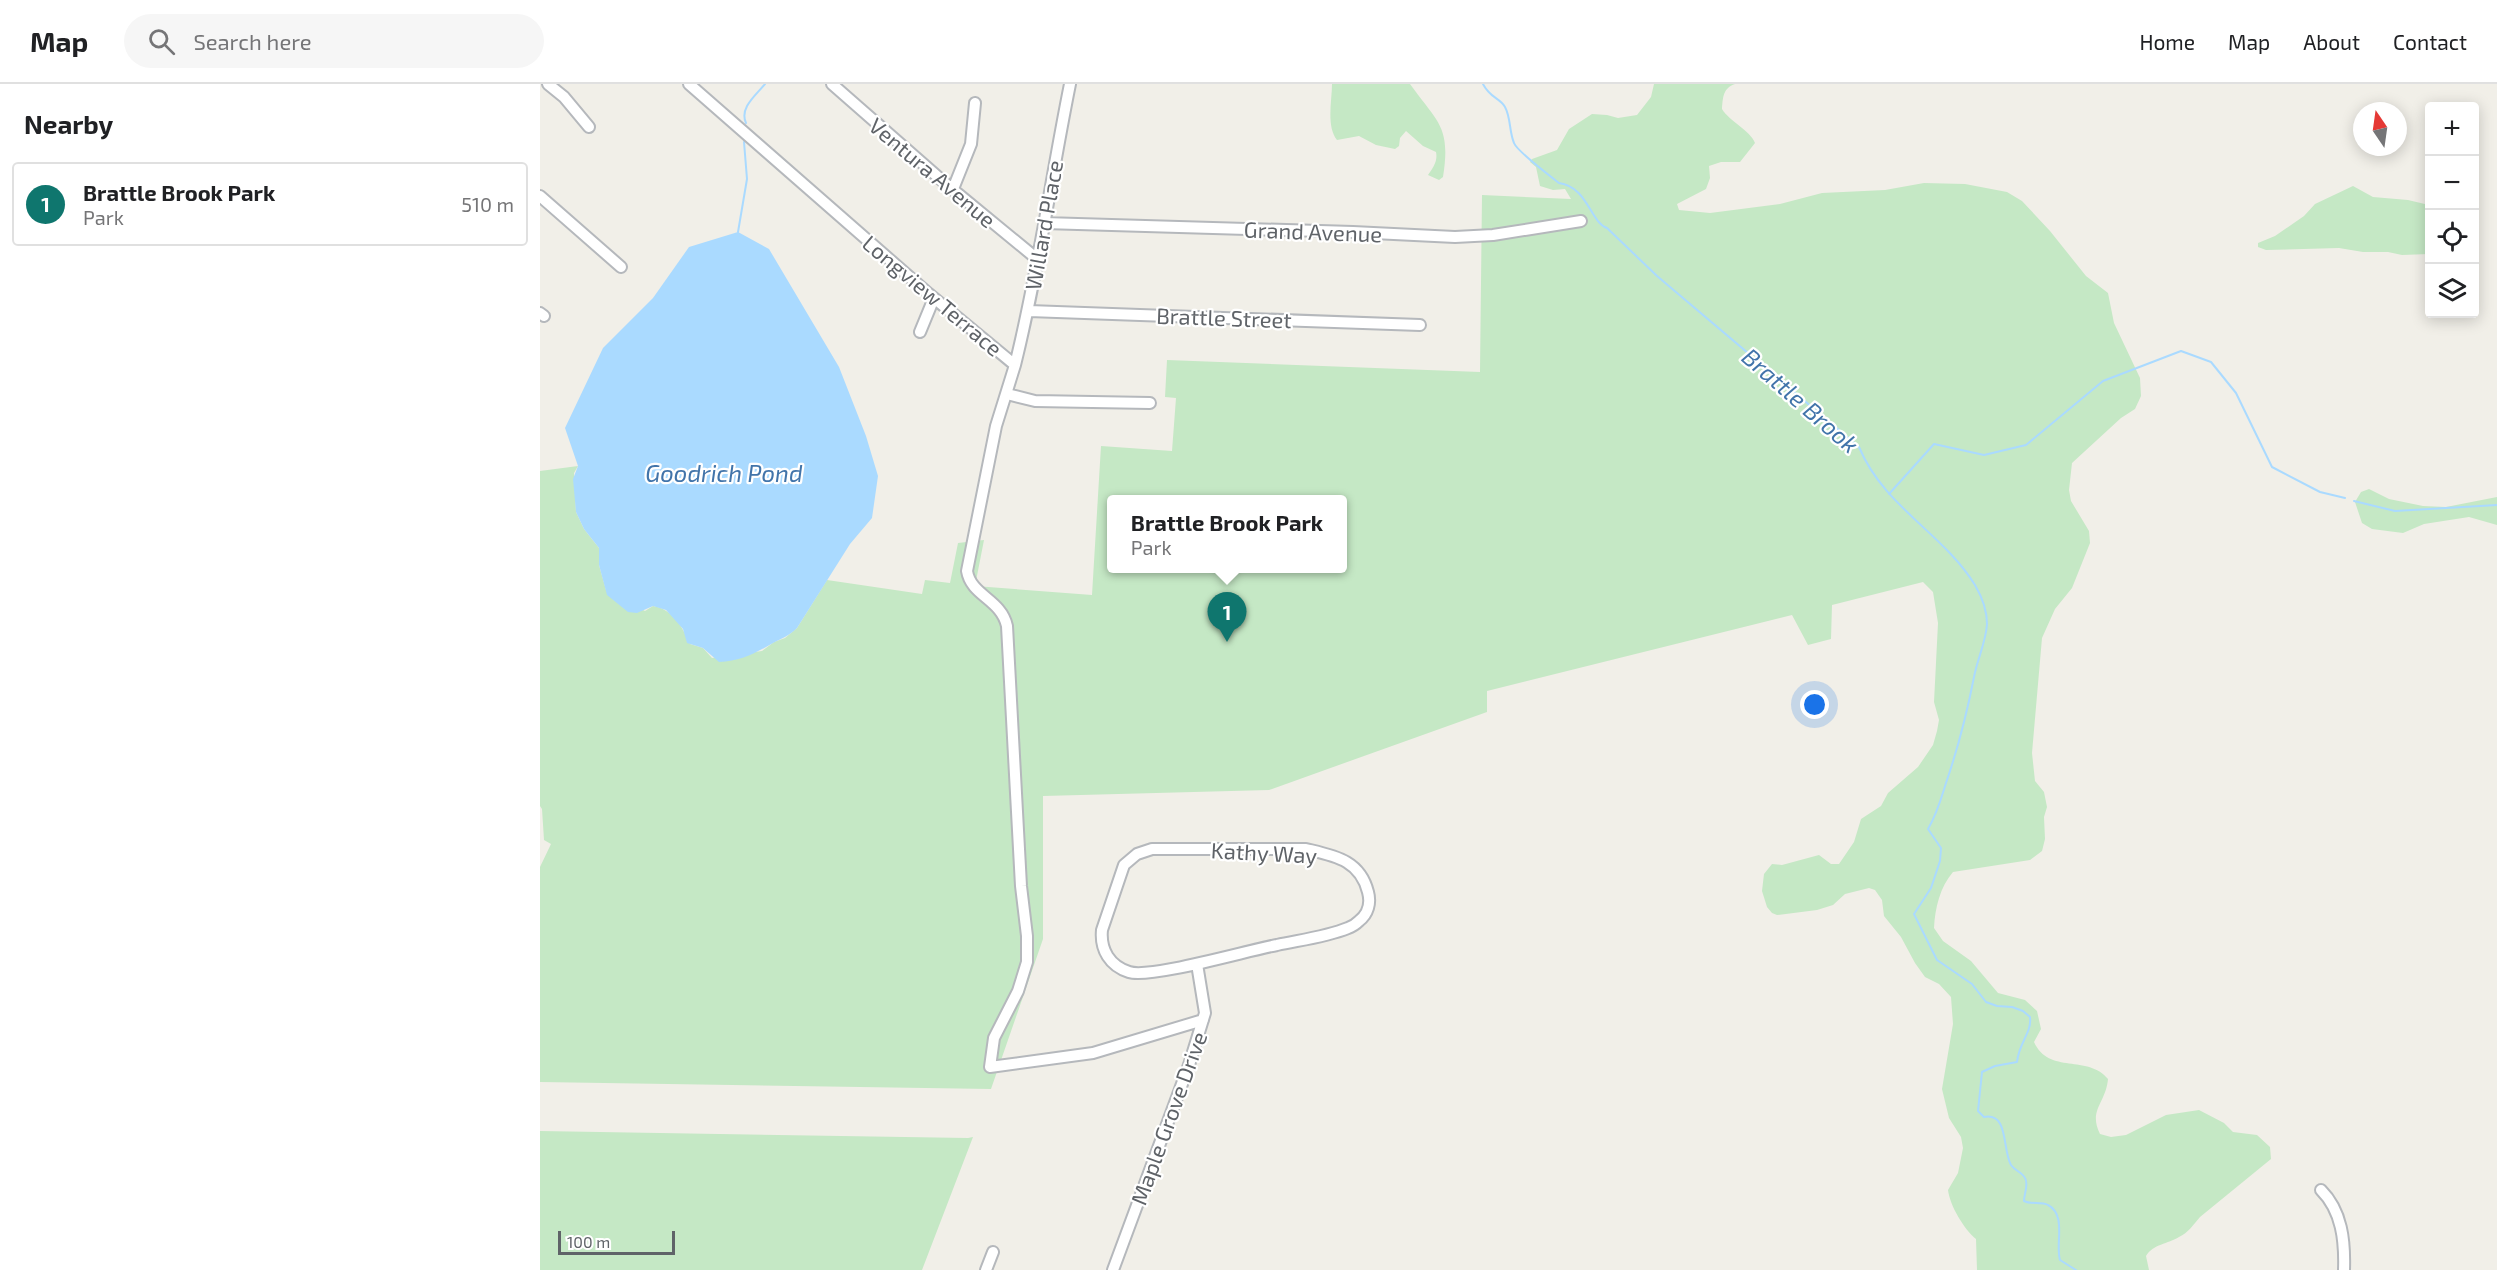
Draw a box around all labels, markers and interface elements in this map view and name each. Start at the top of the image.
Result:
search box [124,14,544,68]
text: Map [30,24,88,58]
icon: search [145,25,178,58]
text: Search here [193,28,312,54]
text: Home [2139,29,2195,54]
text: Map [2228,29,2270,54]
text: About [2303,29,2360,54]
text: Contact [2393,29,2467,54]
north arrow [2353,102,2407,156]
map controls [2425,102,2479,318]
button: + [2425,102,2479,156]
text: Nearby [24,108,113,139]
street label: Ventura Avenue [864,112,1002,232]
button: − [2425,156,2479,210]
street label: Willard Place [1019,158,1067,292]
text: Brattle Brook Park [83,179,275,205]
text: 1 [41,192,50,216]
text: 510 m [461,192,514,216]
text: Park [83,205,124,229]
button: locate [2425,210,2479,264]
street label: Grand Avenue [1243,216,1383,246]
street label: Longview Terrace [858,229,1008,361]
button: layers [2425,264,2479,318]
street label: Brattle Street [1156,302,1292,332]
water label: Brattle Brook [1737,341,1865,459]
water label: Goodrich Pond [645,458,803,487]
popup [1107,495,1347,573]
text: Brattle Brook Park [1131,509,1323,535]
text: Park [1131,535,1172,559]
pin: 1 [1208,592,1246,642]
your location [1800,690,1829,719]
street label: Kathy Way [1210,836,1318,868]
street label: Maple Grove Drive [1125,1028,1211,1208]
scale bar [558,1228,675,1256]
text: 100 m [567,1232,610,1251]

